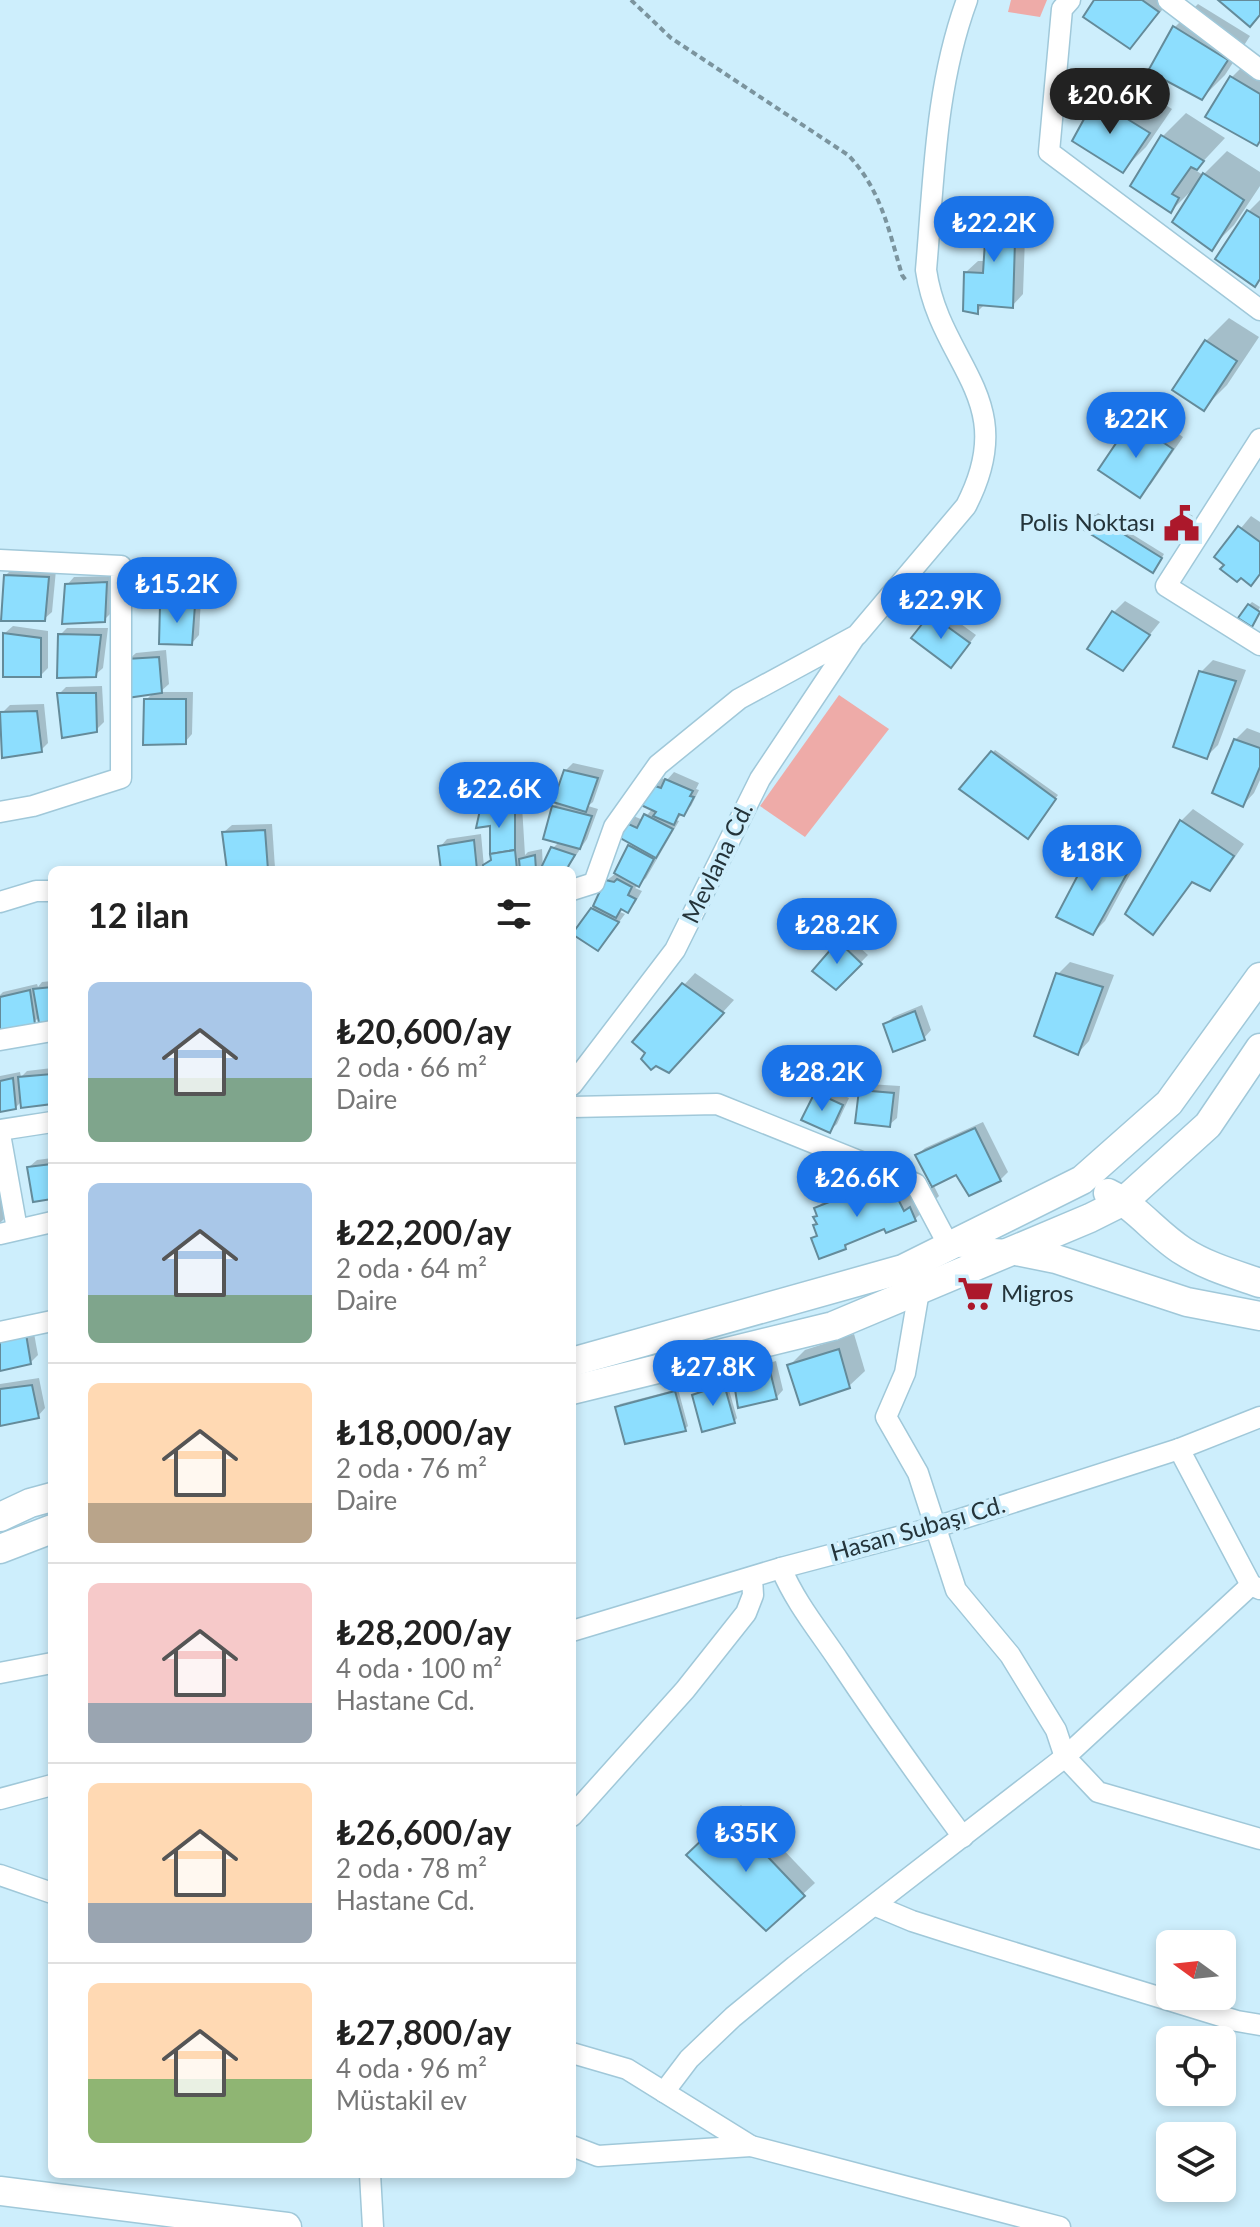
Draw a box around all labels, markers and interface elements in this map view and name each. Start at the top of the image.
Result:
pin: ₺20.6K [1045,68,1175,136]
text: ₺20.6K [1068,78,1152,110]
pin: ₺22.2K [929,196,1059,264]
text: ₺22.2K [952,206,1036,238]
pin: ₺22K [1089,392,1183,460]
text: ₺22K [1104,402,1168,434]
public building icon: Polis Noktası [1162,504,1200,542]
place label: Polis Noktası [1019,507,1155,536]
pin: ₺15.2K [112,557,242,625]
text: ₺15.2K [135,567,219,599]
pin: ₺22.9K [876,573,1006,641]
text: ₺22.9K [899,583,983,615]
pin: ₺22.6K [434,762,564,830]
text: ₺22.6K [457,772,541,804]
street label: Mevlana Cd. [675,797,758,927]
pin: ₺18K [1045,825,1139,893]
text: ₺18K [1060,835,1124,867]
icon: filters [492,892,536,936]
text: 12 ilan [88,894,189,935]
pin: ₺28.2K [772,898,902,966]
text: ₺28.2K [795,908,879,940]
text: ₺20,600/ay [336,1010,511,1051]
icon: home [152,1014,248,1110]
pin: ₺28.2K [757,1045,887,1113]
text: 2 oda · 66 m² [336,1051,487,1083]
text: ₺28.2K [780,1055,864,1087]
text: Daire [336,1083,397,1115]
pin: ₺26.6K [792,1151,922,1219]
text: ₺26.6K [815,1161,899,1193]
text: ₺22,200/ay [336,1211,511,1252]
icon: home [152,1215,248,1311]
text: 2 oda · 64 m² [336,1252,487,1284]
supermarket icon: Migros [956,1275,994,1313]
place label: Migros [1001,1278,1074,1307]
text: Daire [336,1284,397,1316]
pin: ₺27.8K [648,1340,778,1408]
text: ₺27.8K [671,1350,755,1382]
text: ₺18,000/ay [336,1411,511,1452]
icon: home [152,1415,248,1511]
text: 2 oda · 76 m² [336,1452,487,1484]
text: Daire [336,1484,397,1516]
street label: Hasan Subaşı Cd. [827,1489,1008,1566]
text: ₺28,200/ay [336,1611,511,1652]
icon: home [152,1615,248,1711]
text: 4 oda · 100 m² [336,1652,502,1684]
text: Hastane Cd. [336,1684,475,1716]
pin: ₺35K [699,1806,793,1874]
text: ₺26,600/ay [336,1811,511,1852]
icon: home [152,1815,248,1911]
text: ₺35K [714,1816,778,1848]
text: 2 oda · 78 m² [336,1852,487,1884]
text: Hastane Cd. [336,1884,475,1916]
north arrow [1156,1930,1236,2010]
map controls [1156,1930,1236,2202]
text: ₺27,800/ay [336,2011,511,2052]
icon: home [152,2015,248,2111]
button: locate [1156,2026,1236,2106]
text: 4 oda · 96 m² [336,2052,487,2084]
text: Müstakil ev [336,2084,467,2116]
button: layers [1156,2122,1236,2202]

